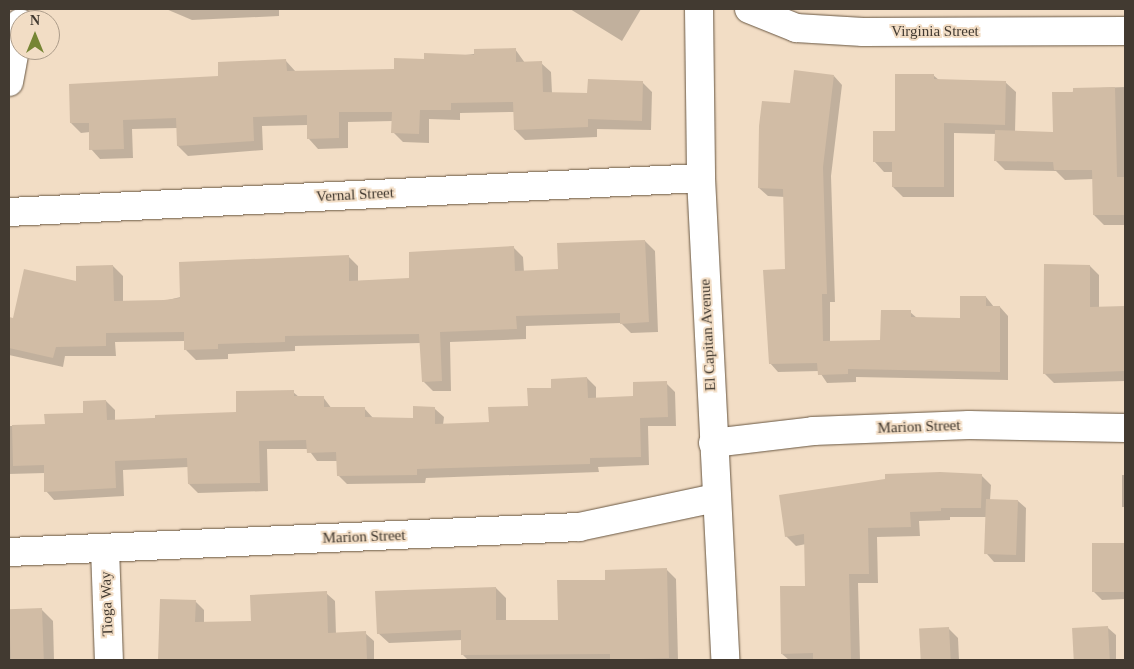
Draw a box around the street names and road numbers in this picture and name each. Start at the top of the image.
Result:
street label: Virginia Street [891,23,979,41]
street label: Vernal Street [316,184,394,206]
street label: El Capitan Avenue [696,278,720,392]
street label: Marion Street [877,417,961,437]
street label: Marion Street [322,527,406,547]
street label: Tioga Way [97,571,117,637]

